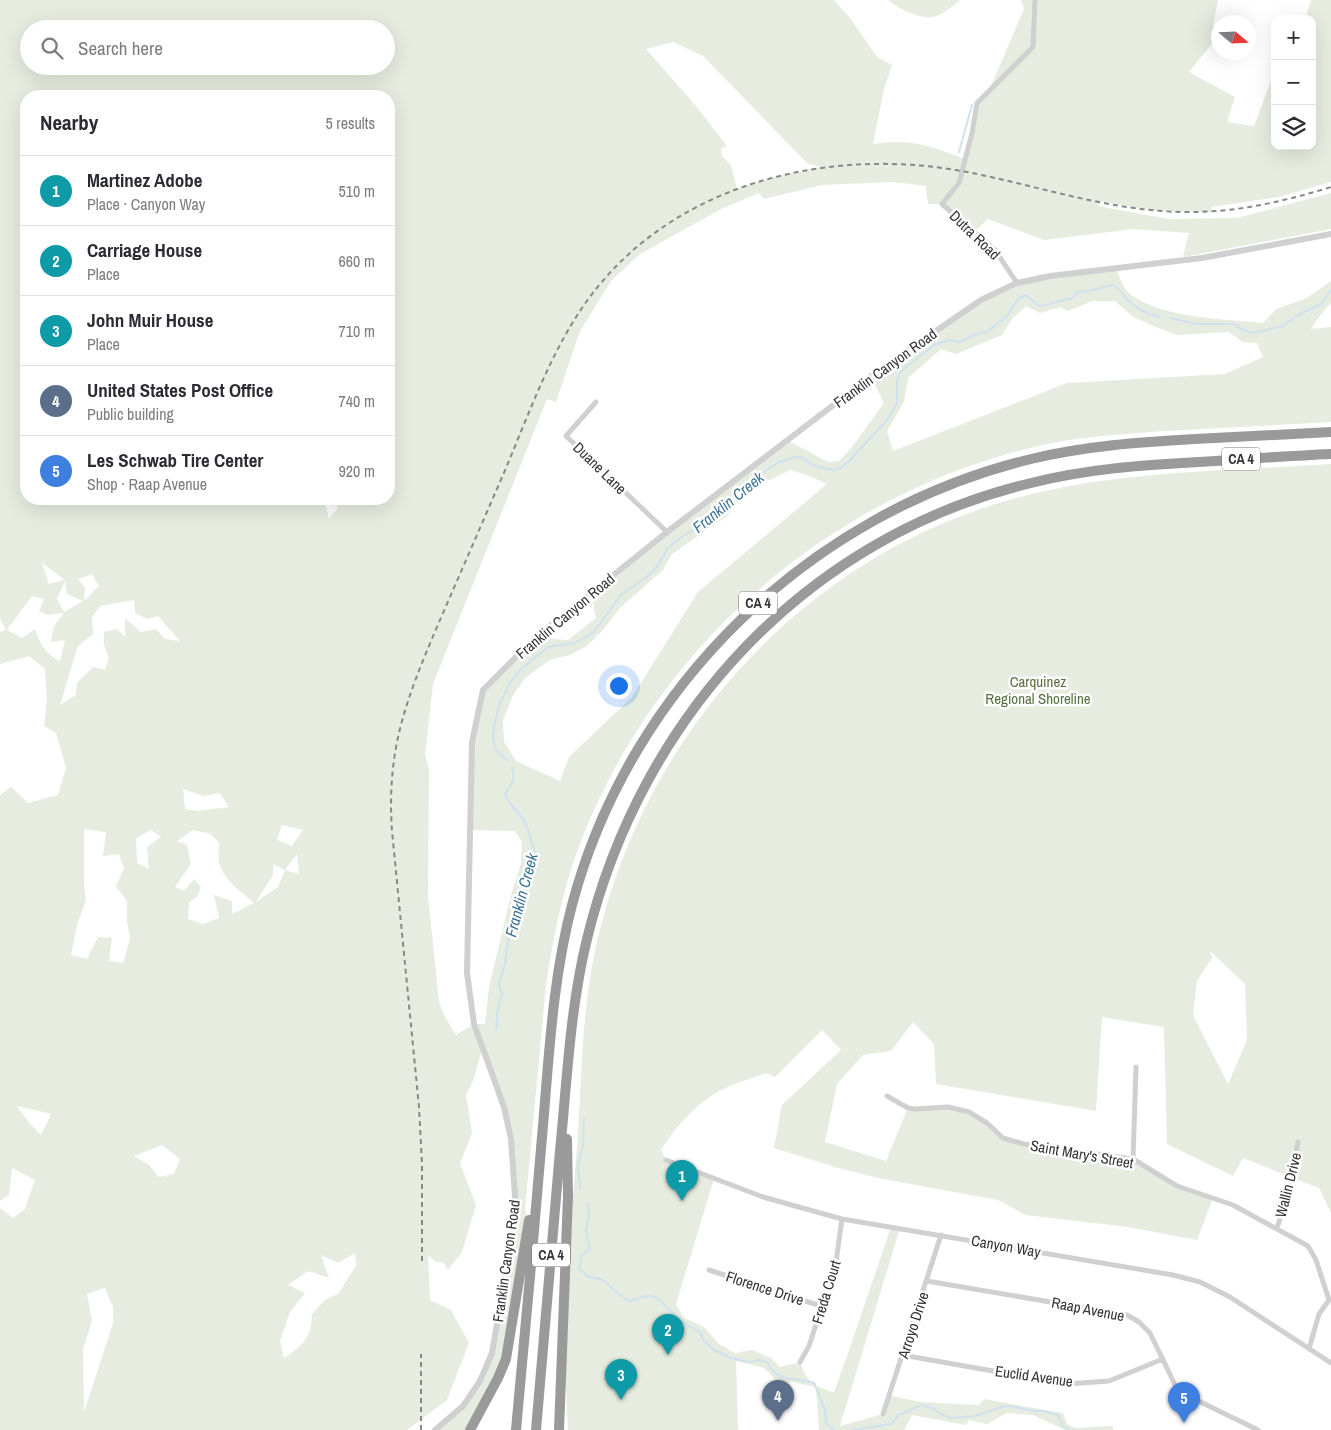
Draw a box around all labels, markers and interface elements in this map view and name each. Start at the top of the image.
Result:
north arrow [1211,15,1256,60]
map controls [1271,15,1316,150]
button: + [1271,15,1316,60]
search box [20,20,395,75]
icon: search [38,34,66,62]
text: Search here [78,35,163,61]
button: − [1271,60,1316,105]
button: layers [1271,105,1316,150]
text: Nearby [40,108,98,137]
text: 5 results [325,112,375,134]
text: Martinez Adobe [87,167,202,193]
text: 1 [52,180,60,202]
text: 510 m [339,180,375,202]
text: Place · Canyon Way [87,193,205,215]
street label: Dutra Road [945,206,1005,264]
text: Carriage House [87,237,202,263]
text: 2 [52,250,60,272]
text: 660 m [339,250,375,272]
text: Place [87,263,120,285]
text: John Muir House [87,307,213,333]
text: 3 [52,320,60,342]
text: 710 m [339,320,375,342]
street label: Franklin Canyon Road [829,323,941,413]
text: Place [87,333,120,355]
text: United States Post Office [87,377,273,403]
text: 4 [52,390,60,412]
text: 740 m [339,390,375,412]
text: Public building [87,403,174,425]
street label: Duane Lane [569,437,632,499]
text: Les Schwab Tire Center [87,447,263,473]
road number: CA 4 [1222,448,1260,470]
text: 5 [52,460,60,482]
text: 920 m [339,460,375,482]
water label: Franklin Creek [688,466,769,538]
text: Shop · Raap Avenue [87,473,207,495]
street label: Franklin Canyon Road [511,568,619,664]
road number: CA 4 [739,592,777,614]
park label: Carquinez Regional Shoreline [985,671,1091,709]
your location [606,673,632,699]
water label: Franklin Creek [499,850,543,939]
street label: Saint Mary's Street [1029,1135,1136,1173]
street label: Wallin Drive [1270,1150,1306,1220]
pin: 1 [666,1160,698,1201]
street label: Franklin Canyon Road [487,1199,525,1323]
street label: Canyon Way [970,1230,1043,1263]
road number: CA 4 [532,1244,570,1266]
street label: Freda Court [806,1257,846,1326]
street label: Florence Drive [723,1266,807,1310]
street label: Arroyo Drive [892,1289,934,1362]
street label: Raap Avenue [1050,1292,1126,1326]
pin: 2 [652,1314,684,1355]
pin: 3 [605,1359,637,1400]
street label: Euclid Avenue [994,1360,1074,1392]
pin: 4 [762,1380,794,1421]
pin: 5 [1168,1382,1200,1423]

